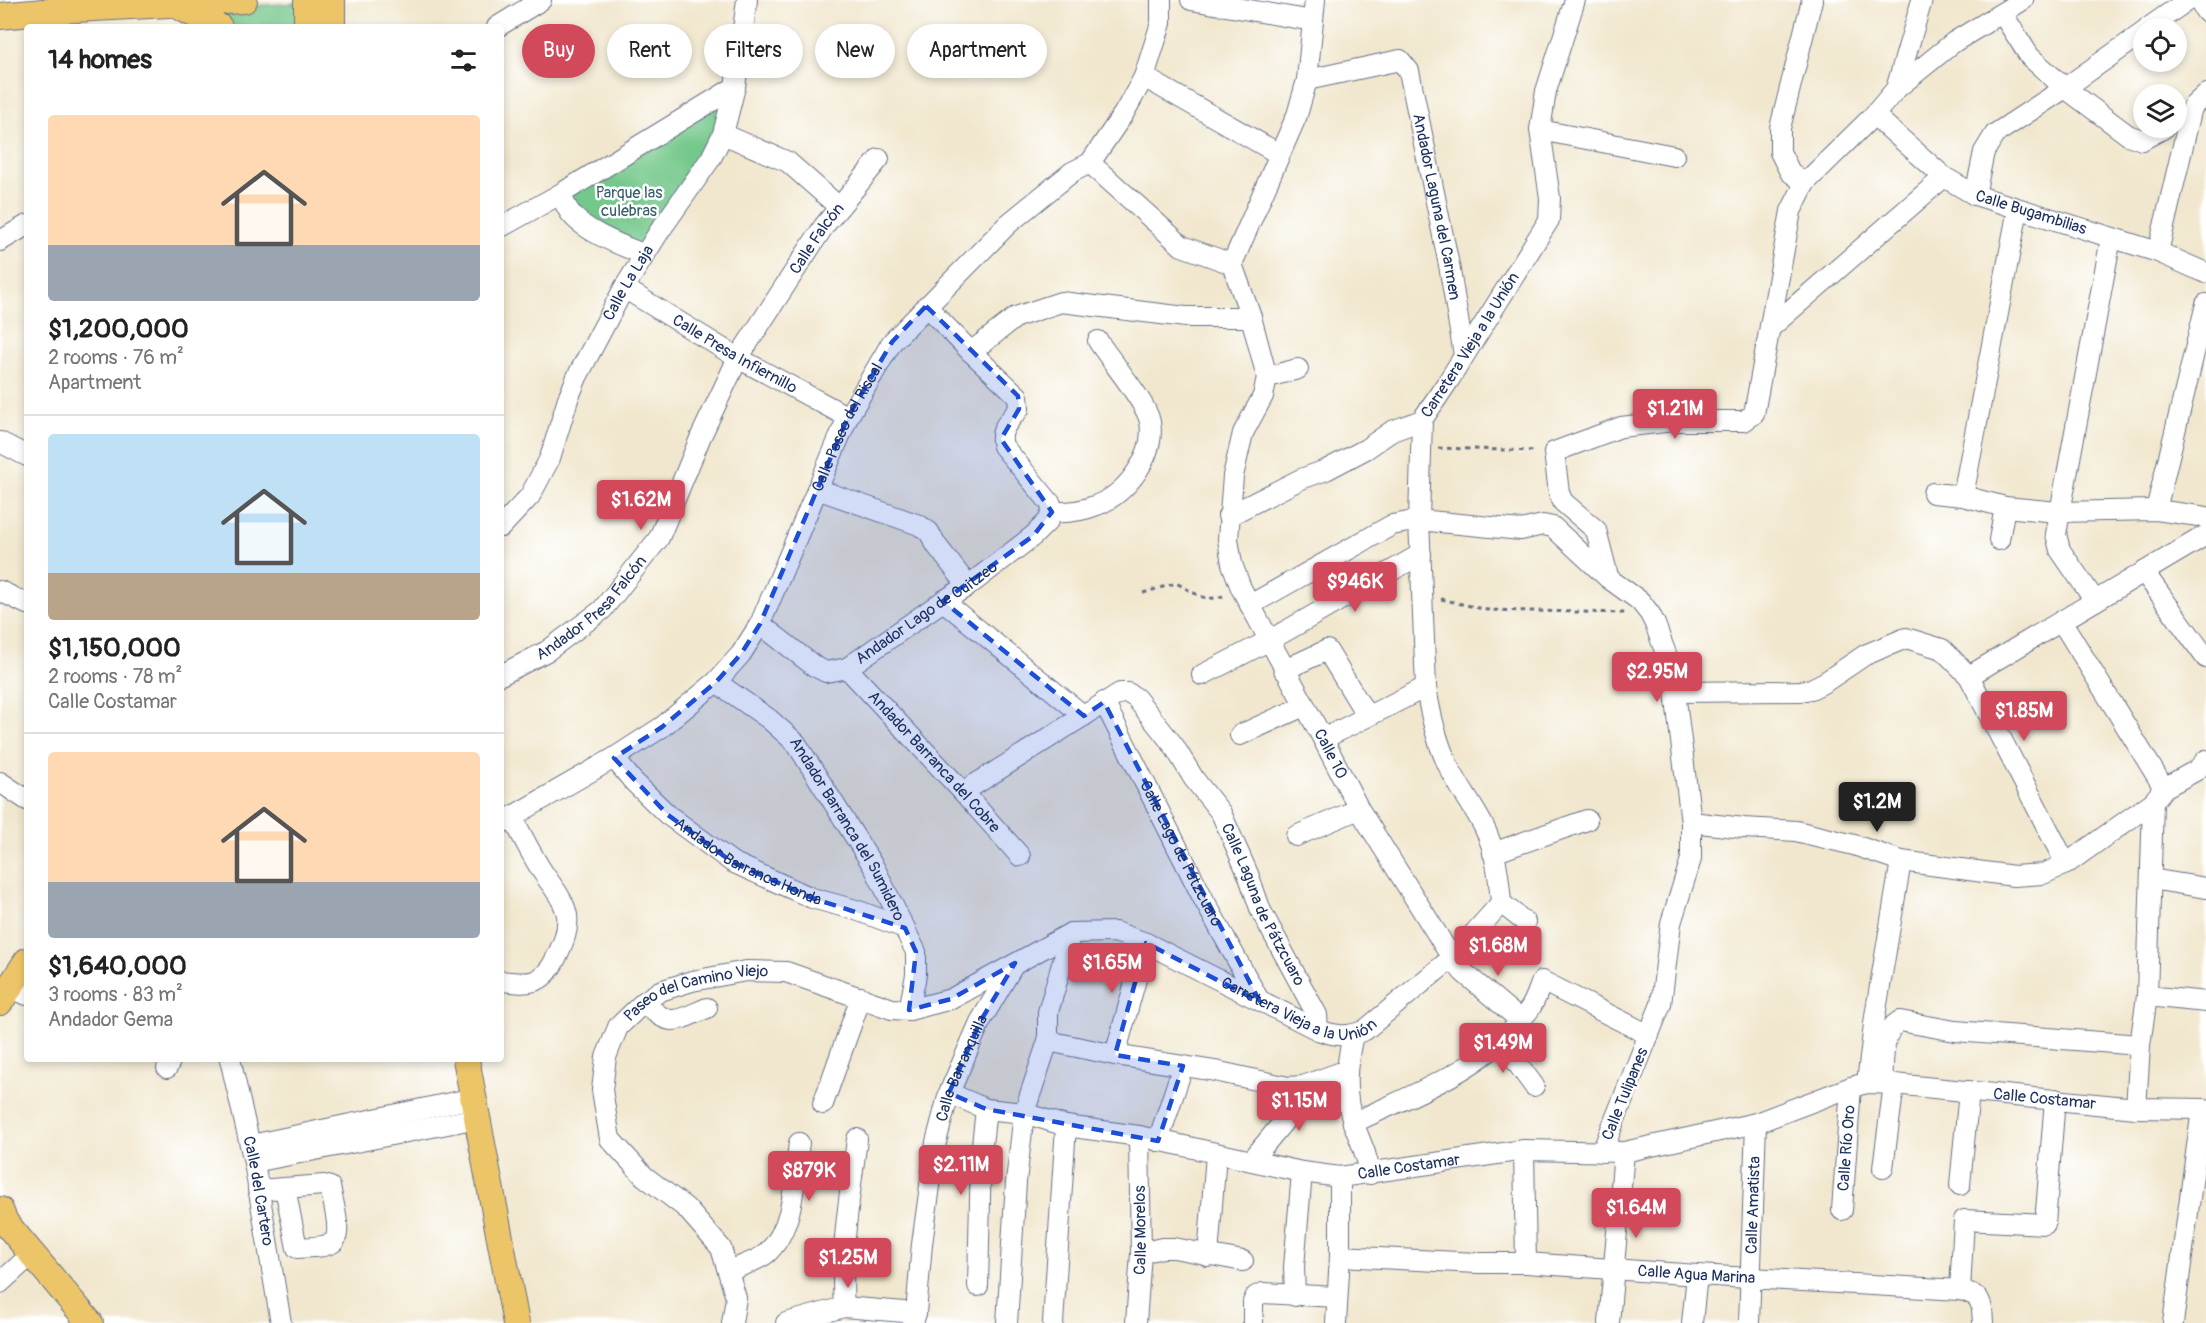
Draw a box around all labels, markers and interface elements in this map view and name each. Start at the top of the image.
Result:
map controls [2133,18,2187,138]
button: locate [2133,18,2187,72]
chip: Buy [522,24,595,78]
chip: Rent [607,24,692,78]
chip: Filters [704,24,803,78]
chip: New [815,24,895,78]
chip: Apartment [907,24,1047,78]
text: 14 homes [48,44,152,76]
icon: filters [447,44,480,77]
button: layers [2133,84,2187,138]
street label: Andador Laguna del Carmen [1408,112,1465,302]
icon: home [210,154,318,262]
park label: Parque las culebras [596,183,662,221]
street label: Calle Bugambilias [1973,186,2089,239]
street label: Calle Falcón [785,199,849,278]
street label: Calle La Laja [599,242,658,324]
street label: Carretera Vieja a la Unión [1417,269,1524,421]
street label: Calle Presa Infiernillo [669,310,801,398]
text: $1,200,000 [48,313,189,345]
text: 2 rooms · 76 m² [48,345,184,370]
street label: Calle Paseo del Riscal [807,360,887,495]
text: Apartment [48,370,141,395]
pin: $1.21M [1626,389,1724,440]
text: $1.21M [1647,396,1703,421]
icon: home [210,473,318,581]
pin: $1.62M [592,480,690,531]
text: $1.62M [611,487,671,512]
street label: Andador Presa Falcón [533,552,651,665]
street label: Andador Lago de Cuitzeo [852,557,1002,669]
pin: $946K [1313,562,1397,613]
text: $946K [1327,569,1383,594]
text: $1,150,000 [48,632,181,664]
pin: $2.95M [1608,652,1706,703]
text: $2.95M [1626,659,1688,684]
text: 2 rooms · 78 m² [48,664,182,689]
street label: Andador Barranca del Cobre [864,687,1005,837]
text: Calle Costamar [48,689,177,714]
pin: $1.85M [1975,691,2073,742]
text: $1.85M [1995,698,2053,723]
street label: Calle 10 [1309,725,1352,782]
street label: Andador Barranca del Sumidero [785,734,909,925]
street label: Calle Lago de Pátzcuaro [1135,777,1227,930]
pin: $1.2M [1835,782,1919,833]
text: $1.2M [1853,789,1901,814]
icon: home [210,791,318,899]
street label: Andador Barranca Honda [670,813,824,910]
street label: Calle Laguna de Pátzcuaro [1217,820,1310,989]
pin: $1.68M [1449,926,1547,977]
text: $1.68M [1468,933,1528,958]
pin: $1.65M [1063,943,1161,994]
text: $1,640,000 [48,950,187,982]
text: $1.65M [1082,950,1142,975]
street label: Paseo del Camino Viejo [620,961,769,1026]
street label: Carretera Vieja a la Unión [1218,973,1381,1045]
text: 3 rooms · 83 m² [48,982,183,1007]
text: Andador Gema [48,1007,173,1032]
street label: Calle Barranquilla [932,1011,992,1124]
pin: $1.49M [1454,1023,1552,1074]
text: $1.49M [1473,1030,1533,1055]
street label: Calle Tulipanes [1597,1045,1653,1143]
pin: $1.15M [1250,1081,1348,1132]
street label: Calle Costamar [1992,1084,2097,1114]
text: $1.15M [1271,1088,1327,1113]
street label: Calle Río Oro [1833,1104,1860,1192]
street label: Calle del Cartero [238,1134,278,1248]
pin: $2.11M [912,1145,1010,1196]
street label: Calle Costamar [1356,1149,1462,1184]
pin: $879K [767,1151,851,1202]
text: $2.11M [933,1152,989,1177]
street label: Calle Amatista [1741,1156,1765,1254]
text: $879K [782,1158,836,1183]
street label: Calle Morelos [1129,1185,1151,1275]
pin: $1.64M [1587,1188,1685,1239]
text: $1.64M [1606,1195,1666,1220]
pin: $1.25M [799,1238,897,1289]
text: $1.25M [818,1245,878,1270]
street label: Calle Agua Marina [1637,1261,1756,1288]

